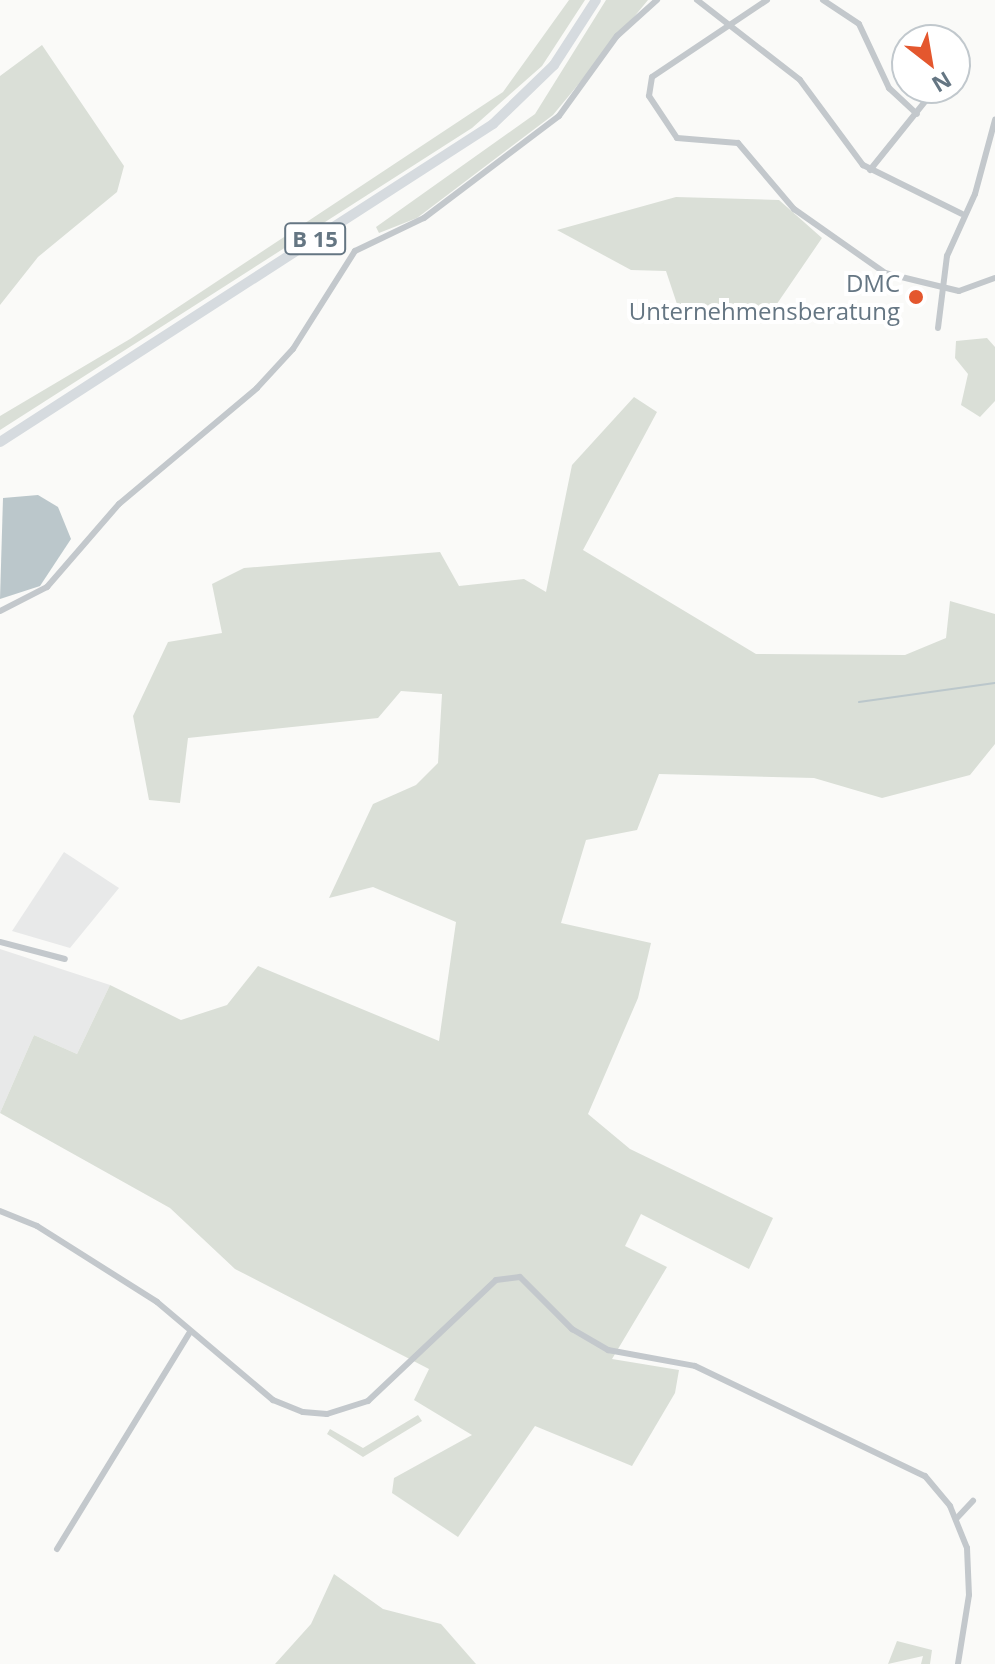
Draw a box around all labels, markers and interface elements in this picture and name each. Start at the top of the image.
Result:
north arrow [891,24,971,104]
text: N [927,65,958,100]
road number: B 15 [283,221,347,257]
place label: DMC Unternehmensberatung [629,269,900,325]
marker: DMC Unternehmensberatung [907,288,925,306]

